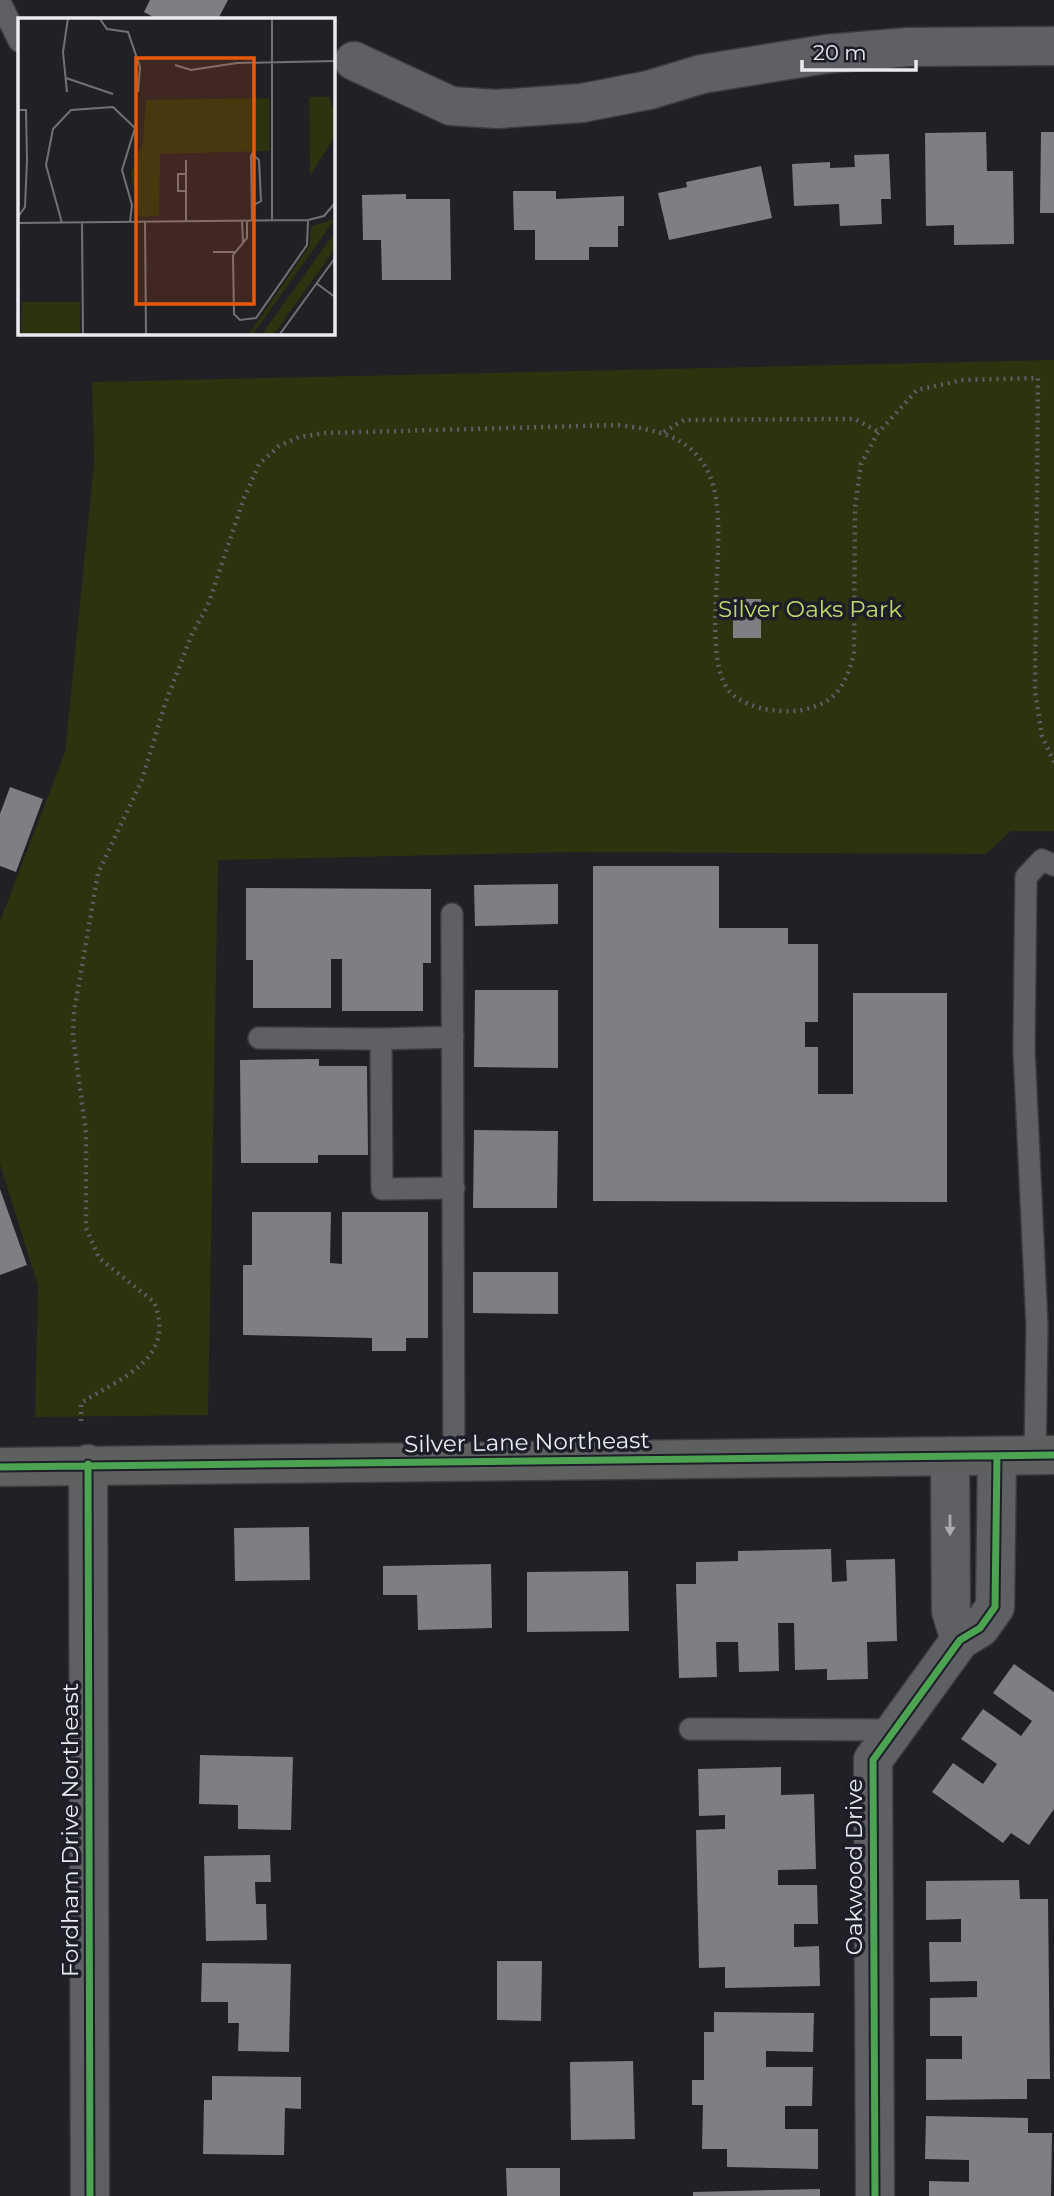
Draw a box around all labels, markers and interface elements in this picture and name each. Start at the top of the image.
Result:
inset map [18,18,334,334]
scale bar [802,28,916,72]
text: 20 m [813,40,867,65]
park label: Silver Oaks Park [718,595,902,623]
street label: Silver Lane Northeast [404,1426,650,1458]
one-way arrow [944,1514,956,1536]
street label: Fordham Drive Northeast [56,1683,84,1977]
street label: Oakwood Drive [840,1779,868,1955]

